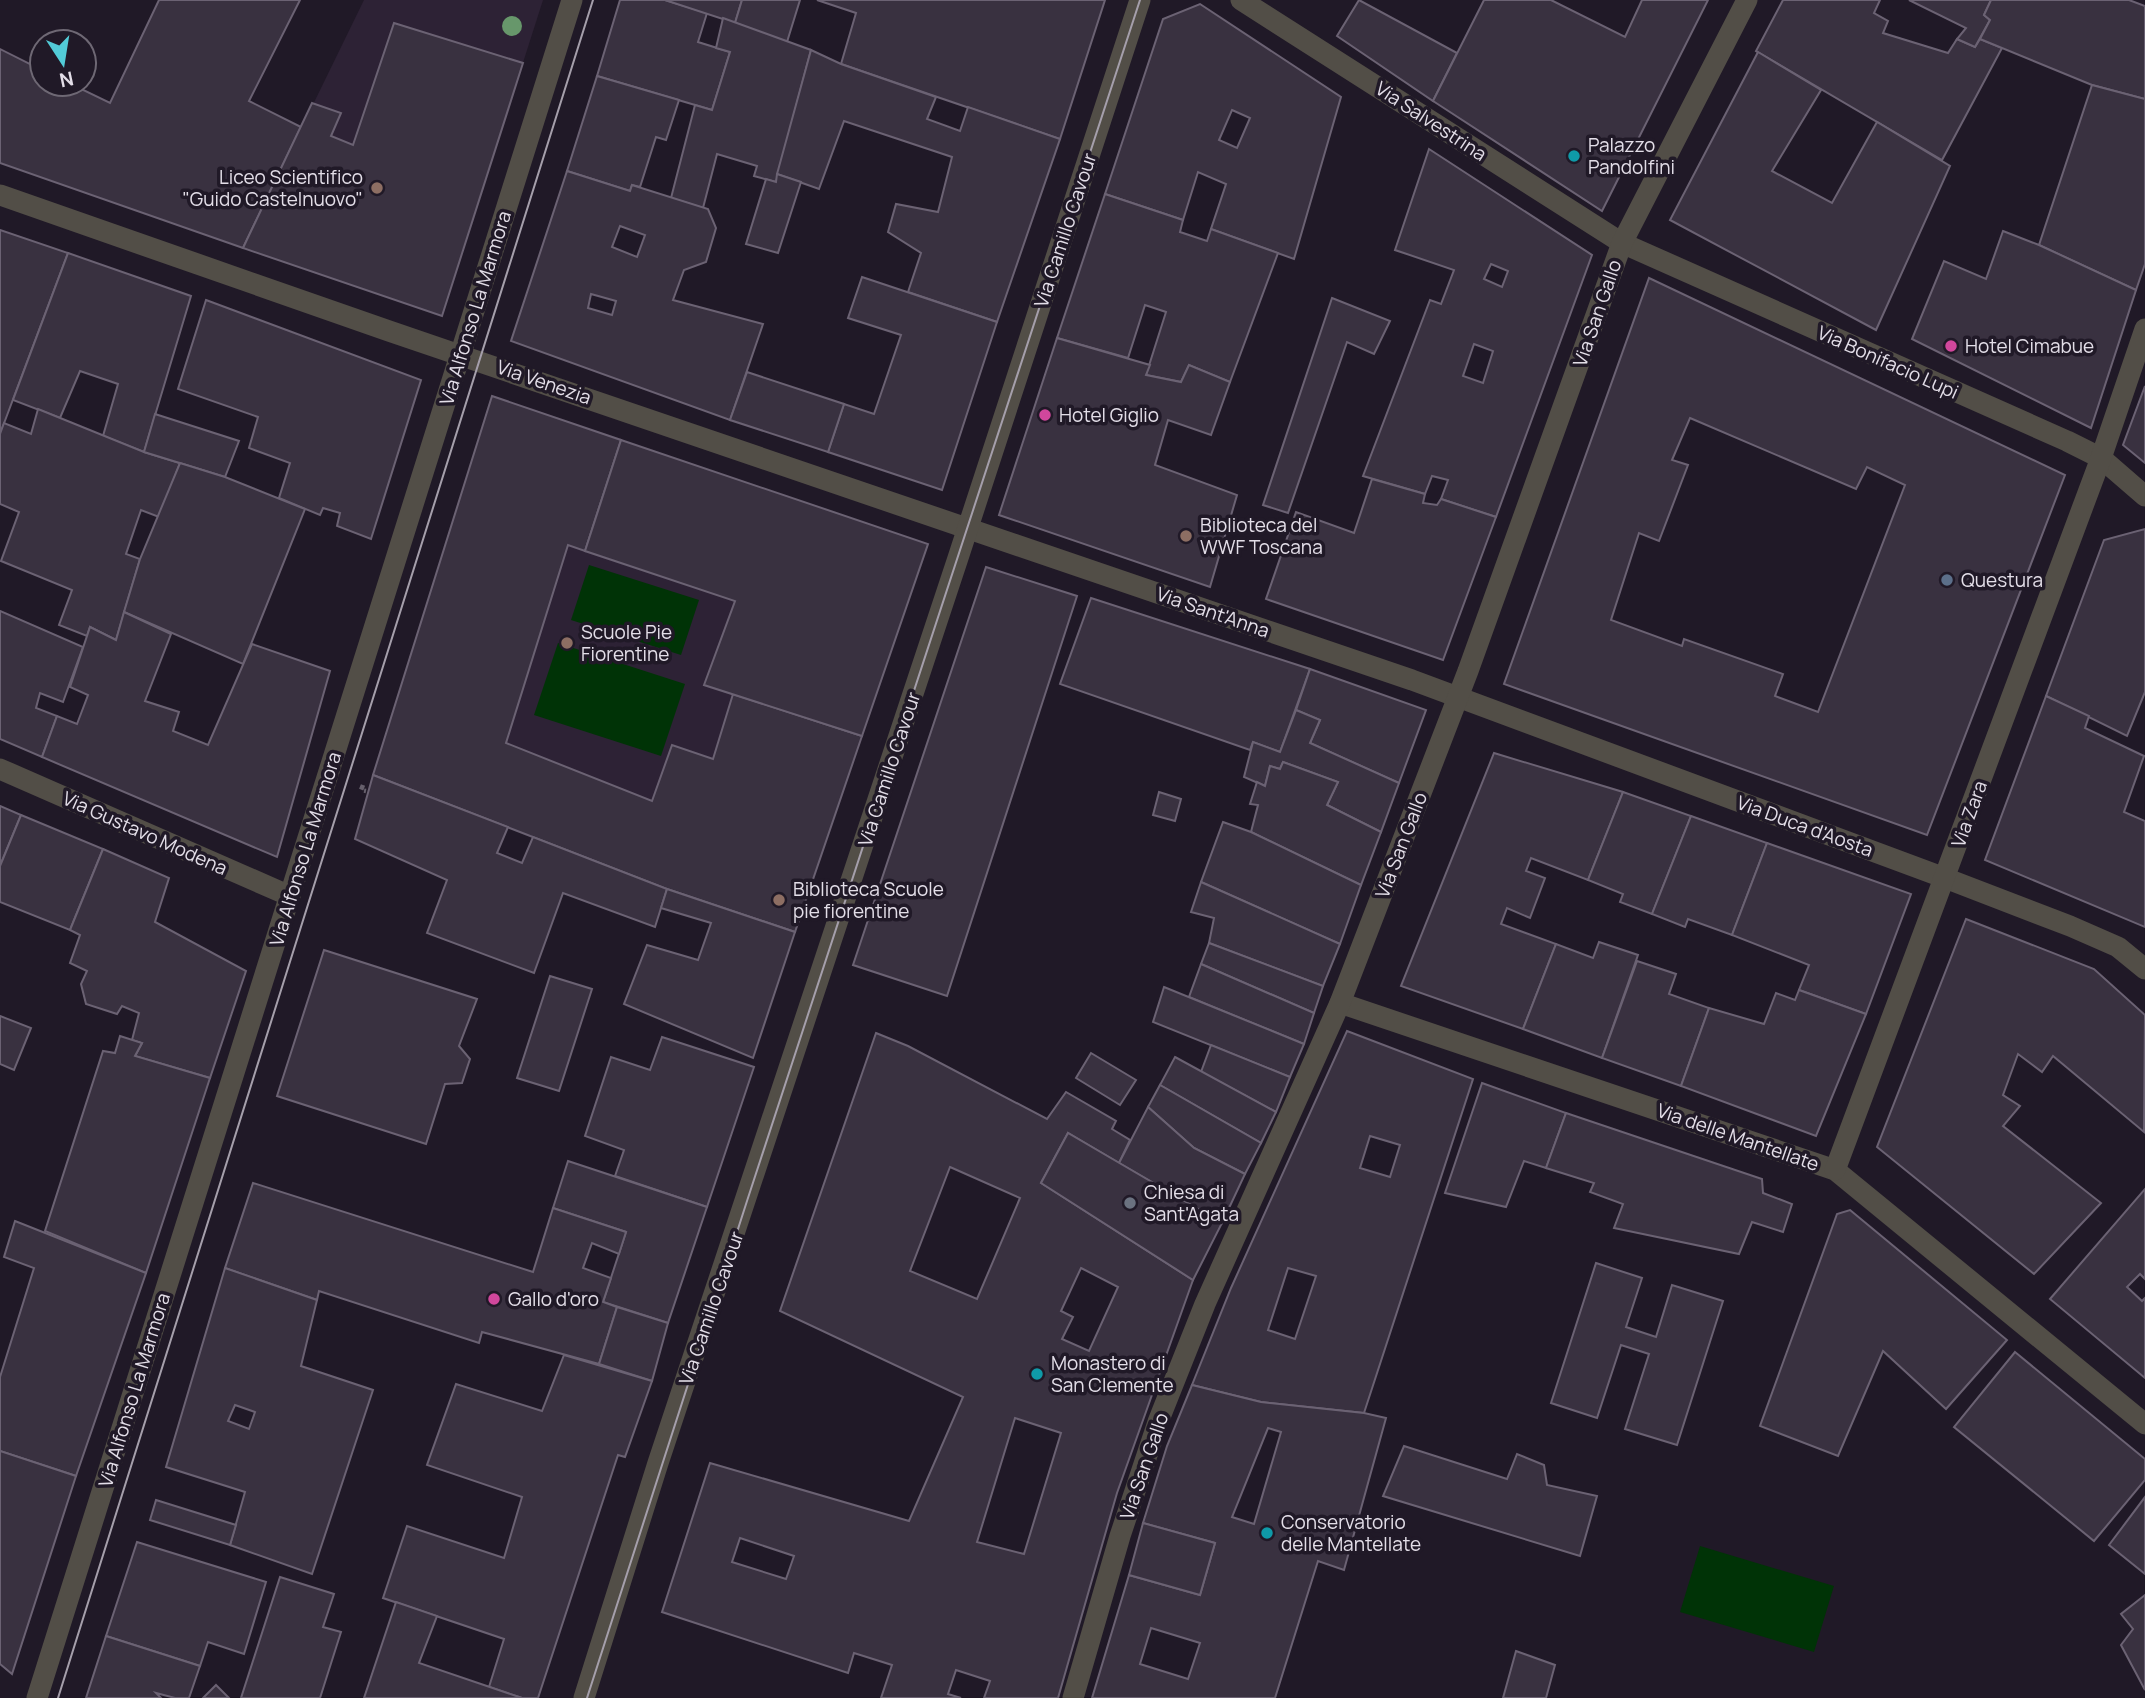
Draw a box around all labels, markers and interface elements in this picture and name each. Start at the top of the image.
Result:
north arrow [28,28,98,98]
text: N [57,65,76,94]
street label: Via Salvestrina [1370,75,1492,167]
place label: Palazzo Pandolfini [1588,132,1675,180]
marker: Palazzo Pandolfini [1566,148,1582,164]
street label: Via Camillo Cavour [1028,149,1102,311]
place label: Liceo Scientifico "Guido Castelnuovo" [182,164,363,212]
marker: Liceo Scientifico "Guido Castelnuovo" [369,180,385,196]
street label: Via Alfonso La Marmora [433,208,517,408]
street label: Via San Gallo [1567,256,1627,370]
street label: Via Bonifacio Lupi [1813,319,1963,405]
place label: Hotel Cimabue [1965,333,2094,359]
marker: Hotel Cimabue [1943,338,1959,354]
street label: Via Venezia [493,354,595,410]
place label: Hotel Giglio [1059,402,1159,428]
marker: Hotel Giglio [1037,407,1053,423]
place label: Biblioteca del WWF Toscana [1200,512,1323,560]
marker: Biblioteca del WWF Toscana [1178,528,1194,544]
place label: Questura [1961,567,2043,593]
marker: Questura [1939,572,1955,588]
street label: Via Sant'Anna [1153,581,1273,643]
place label: Scuole Pie Fiorentine [581,619,672,667]
marker: Scuole Pie Fiorentine [559,635,575,651]
street label: Via Camillo Cavour [852,688,926,850]
street label: Via Alfonso La Marmora [263,749,347,949]
street label: Via Zara [1945,777,1993,851]
street label: Via Gustavo Modena [59,785,231,881]
street label: Via San Gallo [1369,788,1433,902]
street label: Via Duca d'Aosta [1733,789,1877,863]
place label: Biblioteca Scuole pie fiorentine [793,876,944,924]
marker: Biblioteca Scuole pie fiorentine [771,892,787,908]
street label: Via delle Mantellate [1653,1097,1823,1177]
place label: Chiesa di Sant'Agata [1144,1179,1239,1227]
marker: Chiesa di Sant'Agata [1122,1195,1138,1211]
street label: Via Camillo Cavour [673,1228,750,1388]
place label: Gallo d'oro [508,1286,599,1312]
street label: Via Alfonso La Marmora [92,1290,176,1490]
marker: Gallo d'oro [486,1291,502,1307]
place label: Monastero di San Clemente [1051,1350,1174,1398]
marker: Monastero di San Clemente [1029,1366,1045,1382]
street label: Via San Gallo [1114,1409,1174,1523]
place label: Conservatorio delle Mantellate [1281,1509,1421,1557]
marker: Conservatorio delle Mantellate [1259,1525,1275,1541]

